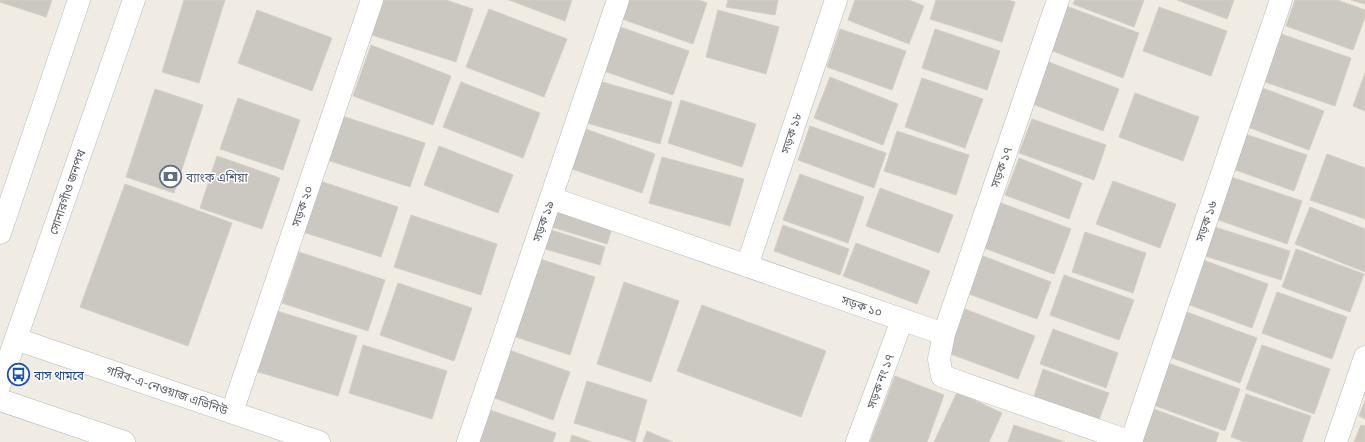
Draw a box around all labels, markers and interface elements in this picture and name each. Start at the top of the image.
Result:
street label: সড়ক ১৮ [776,110,806,157]
street label: সড়ক ১৭ [986,144,1016,191]
street label: সোনারগাঁও জনপথ [45,147,90,237]
bank icon: ব্যাংক এশিয়া [158,164,184,190]
place label: ব্যাংক এশিয়া [185,169,249,186]
street label: সড়ক ২০ [287,183,317,230]
street label: সড়ক ১৯ [528,198,558,245]
street label: সড়ক ১৬ [1191,198,1221,245]
street label: সড়ক ১০ [838,291,885,321]
street label: সড়ক নং ১৭ [862,351,898,412]
street label: গরিব-এ-নেওয়াজ এভিনিউ [104,361,230,419]
bus stop icon: বাস থামবে [6,362,32,388]
place label: বাস থামবে [33,367,85,384]

